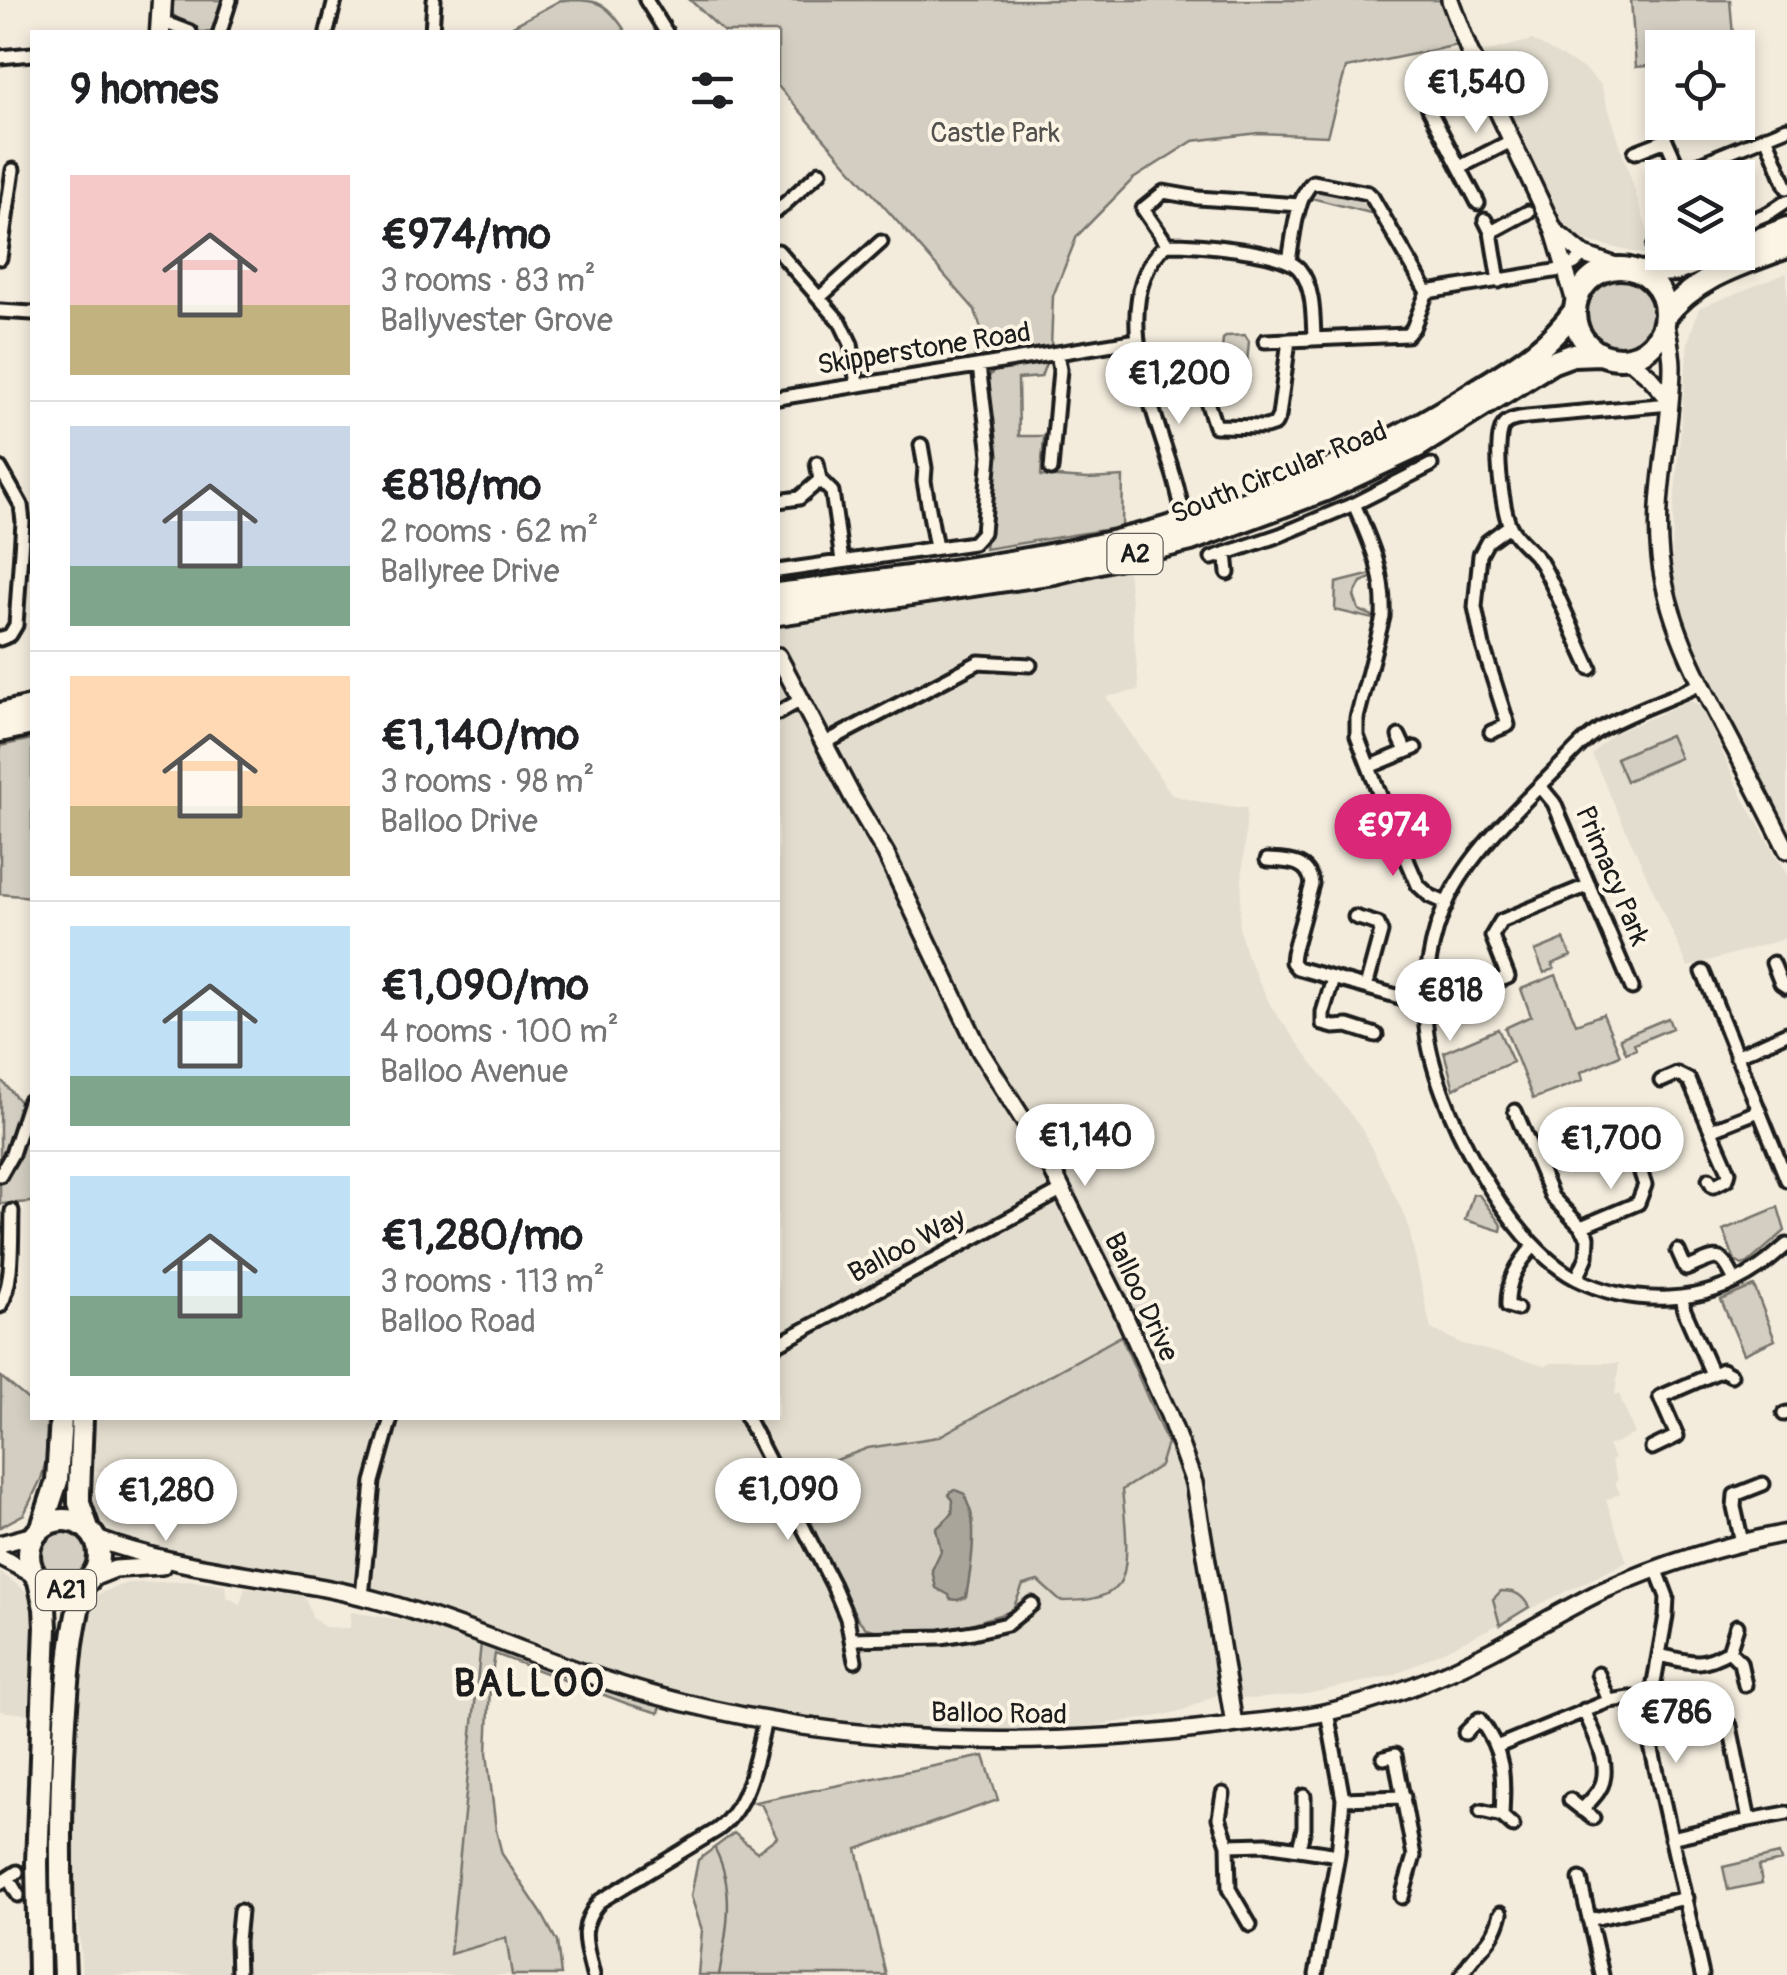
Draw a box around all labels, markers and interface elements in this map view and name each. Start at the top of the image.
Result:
map controls [1645,30,1755,270]
button: locate [1645,30,1755,140]
pin: €1,540 [1395,51,1557,136]
icon: filters [685,63,740,118]
text: €1,540 [1426,63,1526,103]
text: 9 homes [70,64,219,116]
park label: Castle Park [930,116,1060,151]
button: layers [1645,160,1755,270]
text: €974/mo [380,209,551,261]
icon: home [150,215,270,335]
text: 3 rooms · 83 m² [380,261,596,301]
text: Ballyvester Grove [380,301,613,341]
street label: Skipperstone Road [815,315,1033,383]
pin: €1,200 [1098,342,1260,427]
text: €1,200 [1127,354,1231,394]
street label: South Circular Road [1166,414,1392,532]
text: €818/mo [380,460,541,512]
icon: home [150,466,270,586]
text: 2 rooms · 62 m² [380,512,598,552]
road number: A2 [1108,534,1162,574]
text: Ballyree Drive [380,552,560,592]
text: €1,140/mo [380,710,579,762]
icon: home [150,716,270,836]
text: 3 rooms · 98 m² [380,762,594,802]
pin: €974 [1334,794,1452,879]
street label: Primacy Park [1567,801,1657,951]
text: Balloo Drive [380,802,538,842]
text: €974 [1356,806,1430,846]
pin: €818 [1391,959,1509,1044]
text: €1,090/mo [380,960,589,1012]
icon: home [150,966,270,1086]
text: €818 [1417,971,1483,1011]
text: 4 rooms · 100 m² [380,1012,619,1052]
text: Balloo Avenue [380,1052,568,1092]
pin: €1,140 [1004,1104,1166,1189]
pin: €1,700 [1530,1107,1692,1192]
text: €1,140 [1038,1116,1132,1156]
text: €1,700 [1560,1119,1662,1159]
street label: Balloo Way [843,1201,971,1291]
text: €1,280/mo [380,1210,583,1262]
icon: home [150,1216,270,1336]
street label: Balloo Drive [1096,1227,1186,1367]
text: 3 rooms · 113 m² [380,1262,605,1302]
text: Balloo Road [380,1302,536,1342]
pin: €1,090 [707,1458,869,1543]
pin: €1,280 [85,1459,247,1544]
text: €1,090 [737,1470,839,1510]
text: €1,280 [117,1471,215,1511]
road number: A21 [36,1570,96,1610]
district label: BALLOO [454,1660,606,1708]
pin: €786 [1617,1681,1735,1766]
text: €786 [1640,1693,1712,1733]
street label: Balloo Road [931,1695,1067,1733]

